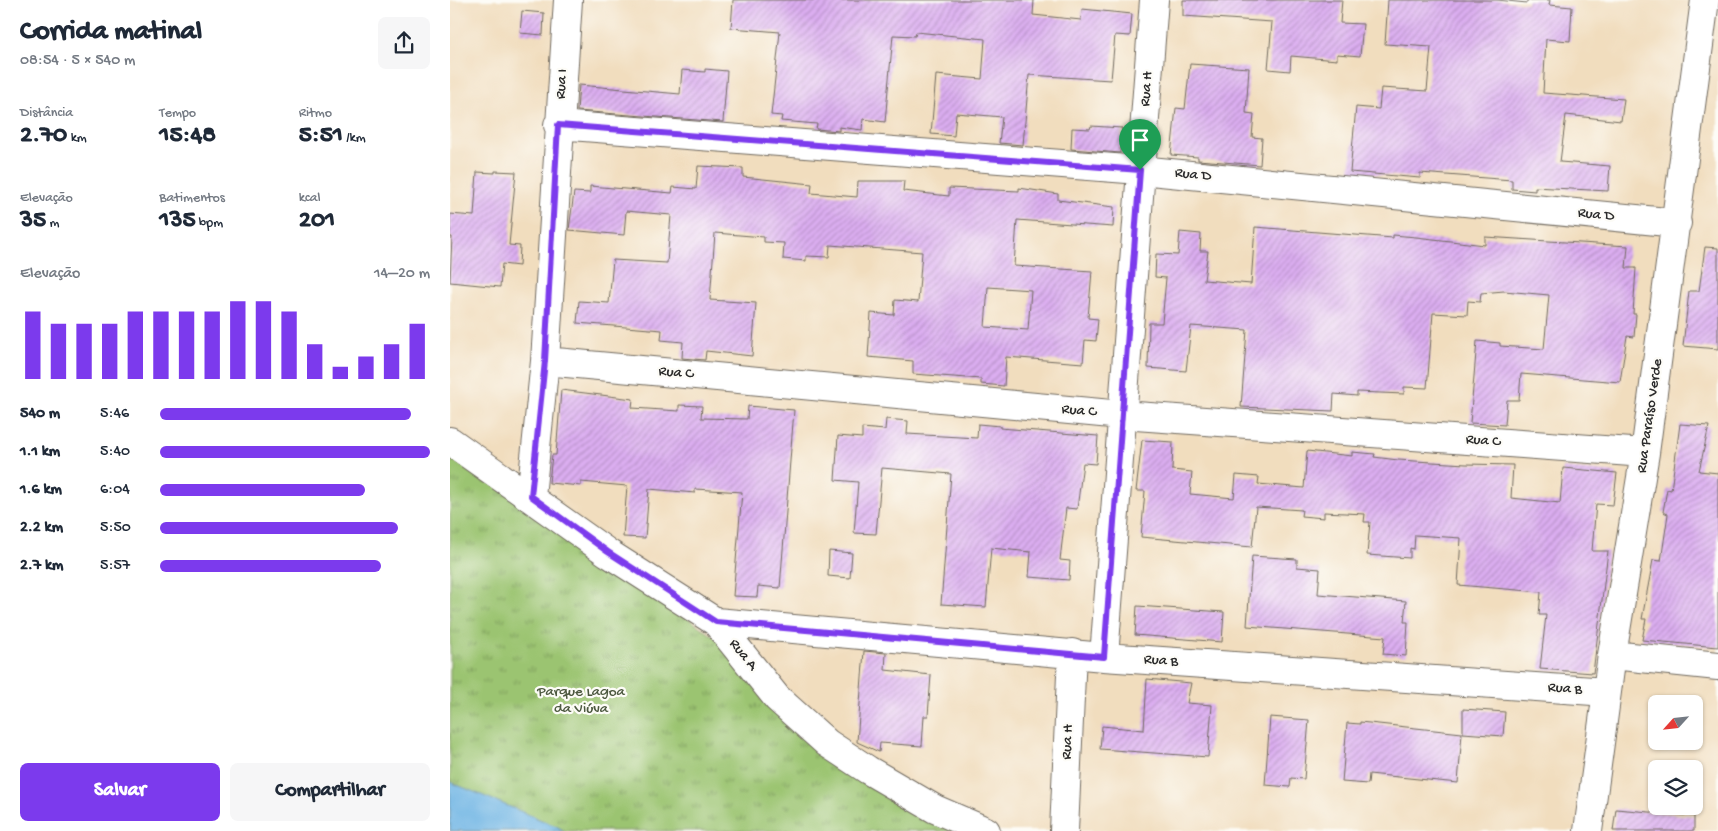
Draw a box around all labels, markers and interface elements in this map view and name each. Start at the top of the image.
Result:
text: Corrida matinal [20,16,202,49]
button: share [378,17,430,69]
text: 08:54 · 5 × 540 m [20,52,135,71]
street label: Rua I [552,68,572,100]
street label: Rua H [1136,70,1158,107]
text: Distância [20,105,73,122]
text: Tempo [159,105,196,122]
text: Ritmo [299,105,332,122]
pin [1119,119,1161,170]
text: 2.70 [20,122,67,151]
text: 15:48 [159,122,216,151]
text: 5:51 [299,122,343,151]
icon: arrive [1126,126,1154,154]
text: km [67,130,87,147]
text: /km [343,130,366,147]
street label: Rua D [1174,164,1212,186]
text: Elevação [20,190,73,207]
text: Batimentos [159,190,225,207]
text: kcal [299,190,321,207]
street label: Rua D [1577,204,1615,226]
text: 35 [20,207,46,236]
text: 135 [159,207,196,236]
text: 201 [299,207,335,236]
text: m [46,215,59,232]
text: bpm [196,215,223,232]
text: Elevação [20,265,80,284]
text: 14–20 m [374,265,430,284]
street label: Rua Paraíso Verde [1633,358,1667,474]
street label: Rua C [658,363,695,384]
street label: Rua C [1061,401,1098,422]
text: 540 m [20,405,60,424]
text: 5:46 [100,405,129,424]
street label: Rua C [1465,431,1502,451]
text: 1.1 km [20,443,60,462]
text: 5:40 [100,443,130,462]
text: 1.6 km [20,481,62,500]
text: 6:04 [100,481,130,500]
text: 2.2 km [20,519,63,538]
text: 5:50 [100,519,131,538]
text: 2.7 km [20,557,63,576]
text: 5:57 [100,557,130,576]
street label: Rua A [725,635,762,675]
street label: Rua B [1143,651,1179,671]
street label: Rua B [1547,679,1583,699]
park label: Parque Lagoa da Viúva [536,683,626,718]
north arrow [1648,695,1702,750]
map controls [1648,695,1703,815]
street label: Rua H [1058,723,1078,760]
button: layers [1648,760,1703,815]
button: Salvar [20,763,220,821]
button: Compartilhar [230,763,430,821]

